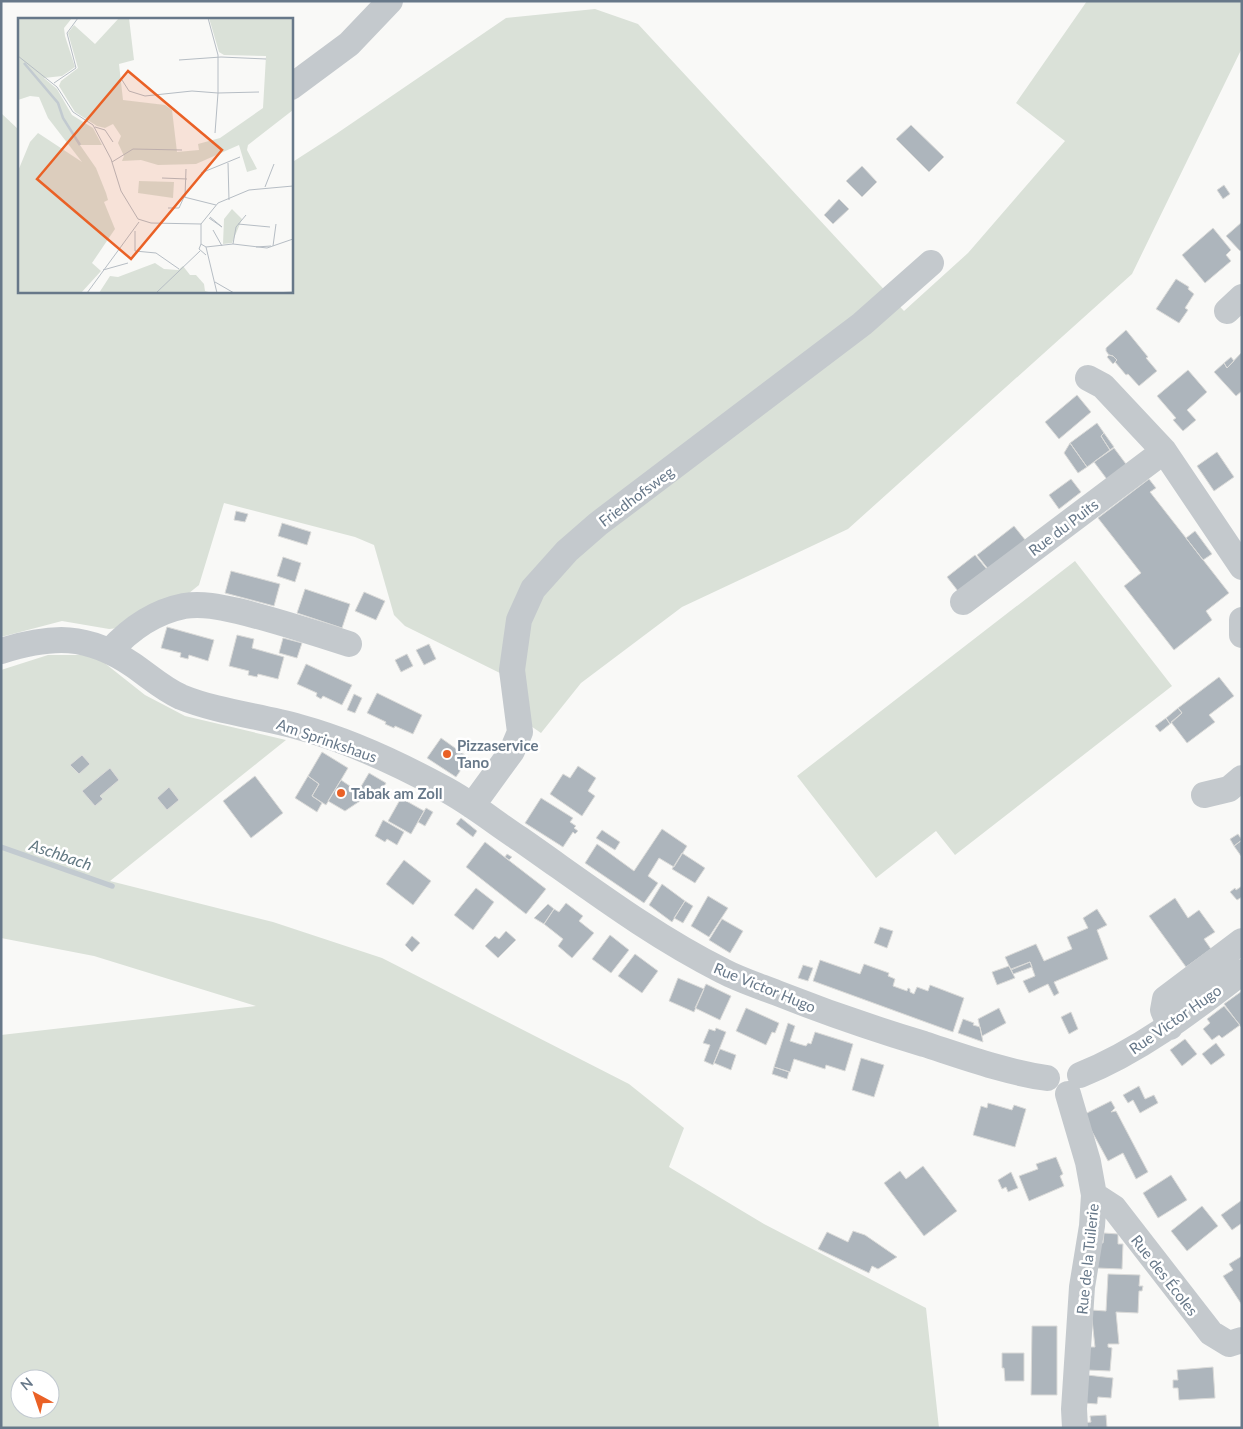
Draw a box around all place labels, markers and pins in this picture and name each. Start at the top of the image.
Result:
place label: Pizzaservice Tano [457,736,539,771]
marker: Pizzaservice Tano [441,748,453,760]
place label: Tabak am Zoll [351,784,442,802]
marker: Tabak am Zoll [335,787,347,799]

